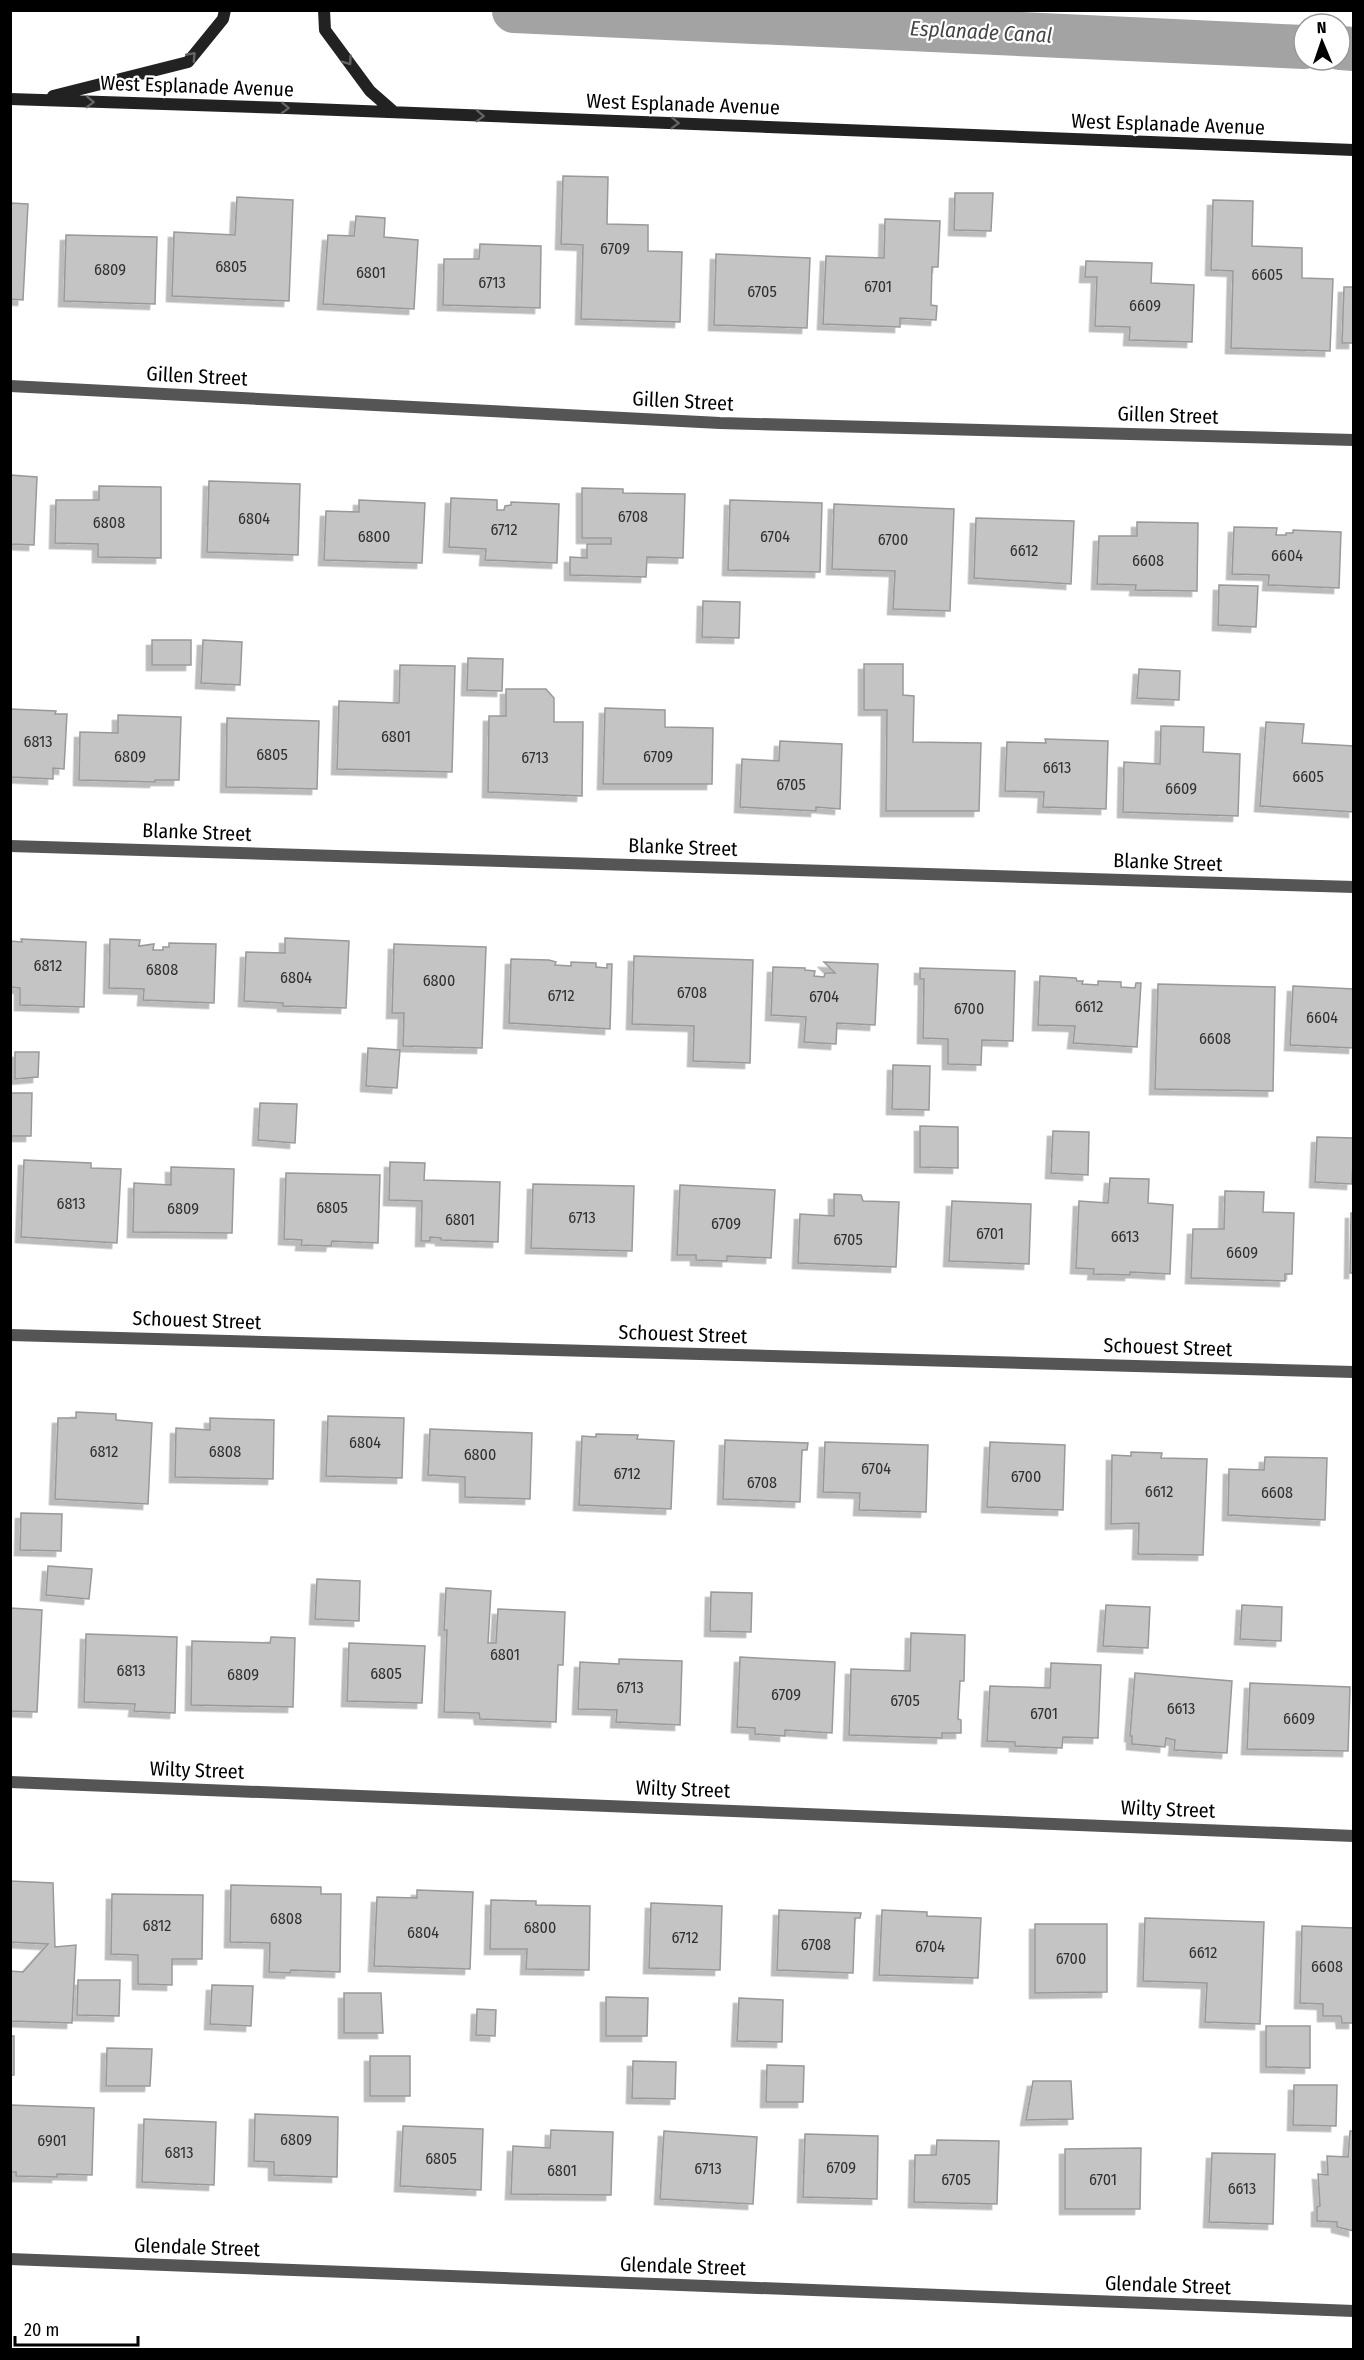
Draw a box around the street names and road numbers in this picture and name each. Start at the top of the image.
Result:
street label: West Esplanade Avenue [100,71,294,101]
street label: West Esplanade Avenue [586,89,780,119]
street label: West Esplanade Avenue [1071,109,1265,139]
street label: Gillen Street [146,361,249,391]
street label: Gillen Street [632,386,735,416]
street label: Gillen Street [1117,401,1219,429]
street label: Blanke Street [142,818,253,846]
street label: Blanke Street [628,833,739,861]
street label: Blanke Street [1113,848,1224,876]
street label: Schouest Street [132,1306,262,1334]
street label: Schouest Street [618,1320,748,1348]
street label: Schouest Street [1103,1333,1233,1361]
street label: Wilty Street [149,1756,245,1784]
street label: Wilty Street [635,1775,731,1803]
street label: Wilty Street [1120,1795,1216,1823]
street label: Glendale Street [133,2233,261,2261]
street label: Glendale Street [619,2252,747,2280]
street label: Glendale Street [1104,2271,1232,2299]

